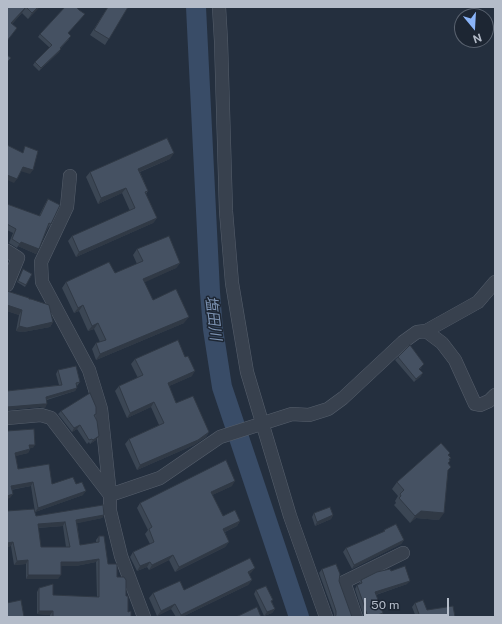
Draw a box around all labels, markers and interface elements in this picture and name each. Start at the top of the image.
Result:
north arrow [454,8,494,48]
text: N [471,31,483,45]
water label: 塩田川 [201,295,225,341]
scale bar [366,590,451,616]
text: 50 m [371,598,399,612]

